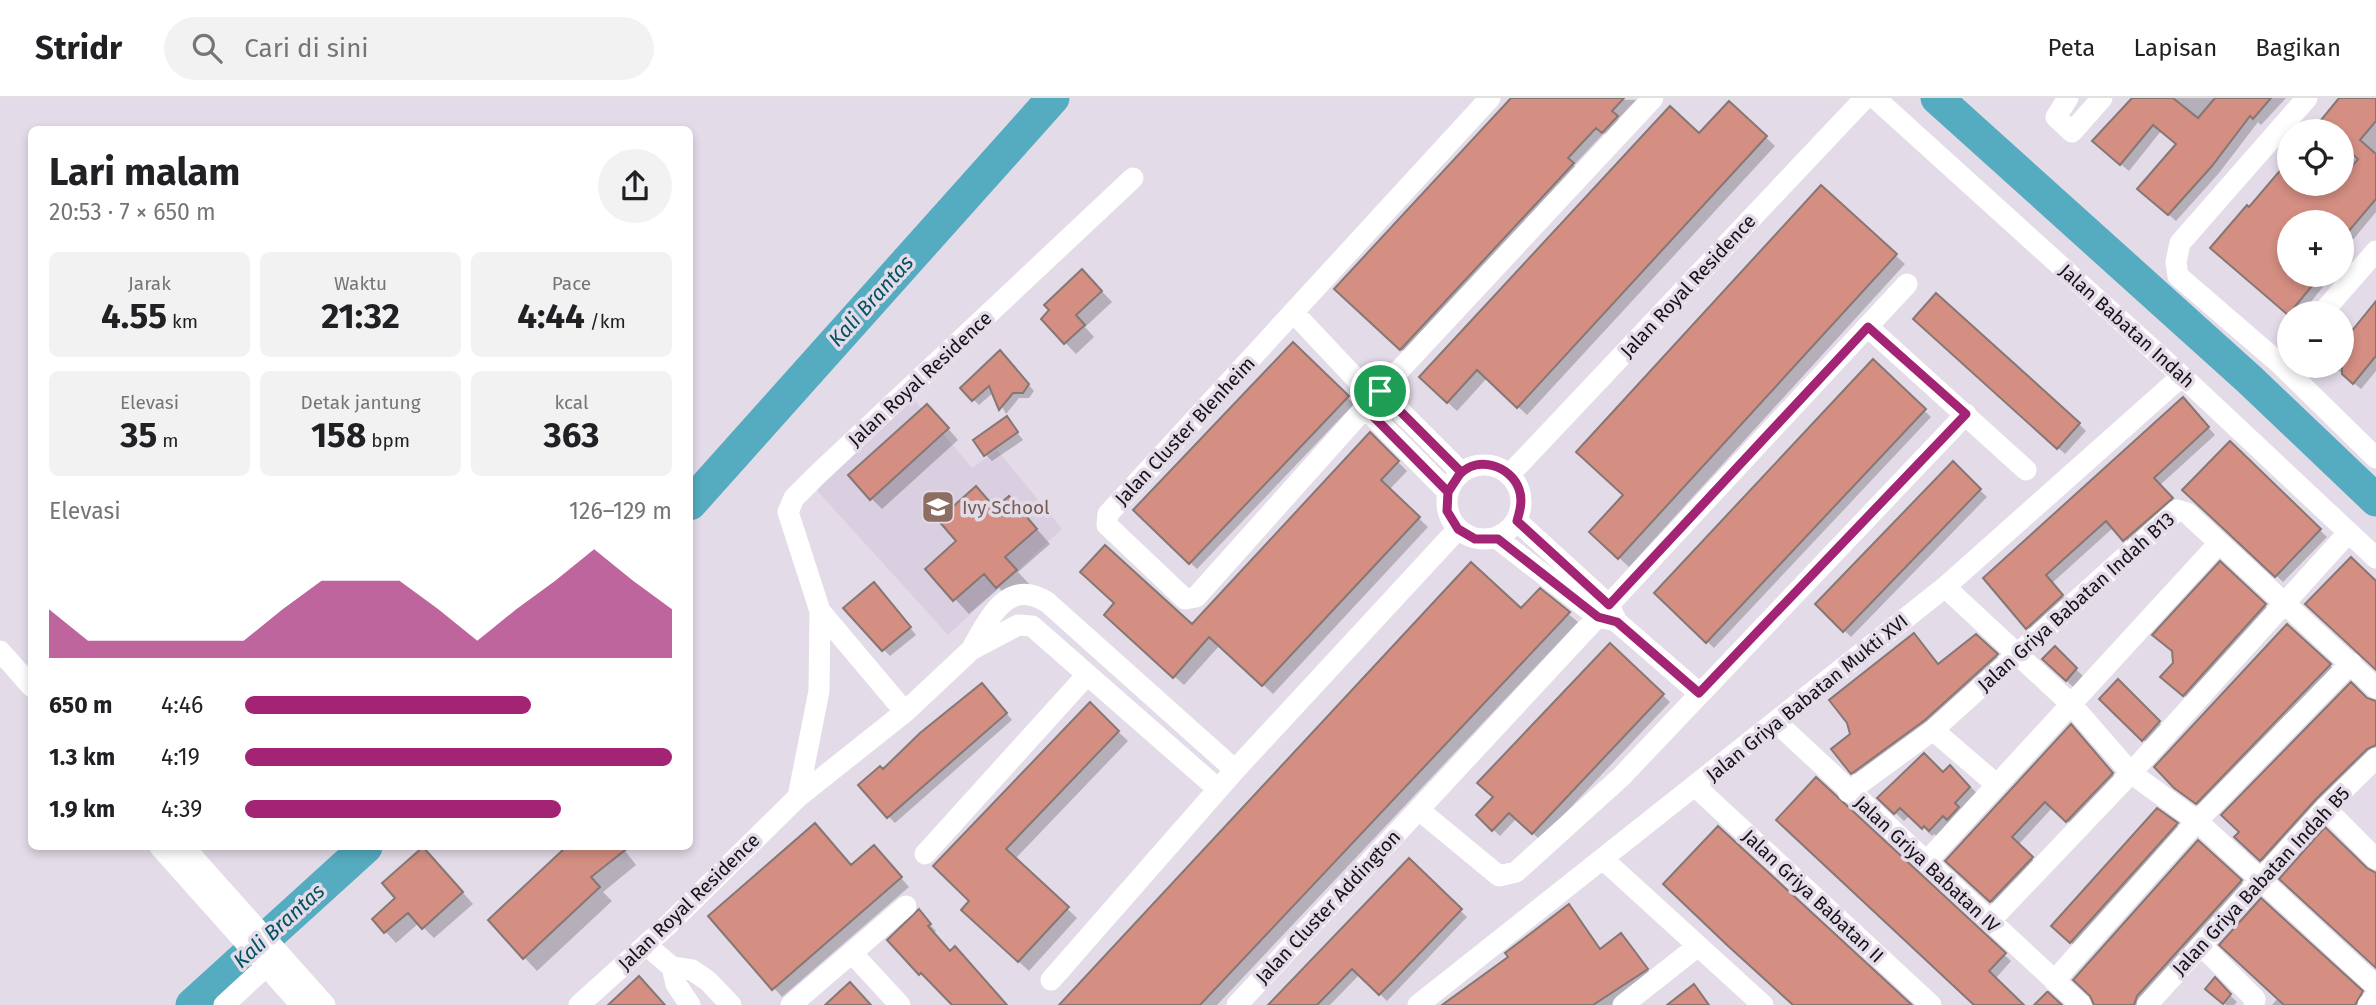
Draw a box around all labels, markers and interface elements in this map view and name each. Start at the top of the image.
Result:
search box [164,17,654,80]
text: Stridr [35,28,122,68]
icon: search [188,29,226,67]
text: Cari di sini [244,33,369,64]
text: Peta [2048,34,2095,62]
text: Lapisan [2133,34,2217,62]
text: Bagikan [2255,34,2341,62]
map controls [2277,119,2354,378]
button: locate [2277,119,2354,196]
text: Lari malam [49,149,240,195]
button: share [598,149,672,223]
text: 20:53 · 7 × 650 m [49,198,216,226]
street label: Jalan Royal Residence [1616,210,1760,362]
button: + [2277,210,2354,287]
water label: Kali Brantas [823,250,919,352]
street label: Jalan Babatan Indah [2055,259,2199,393]
text: Jarak [128,272,171,295]
text: Waktu [334,272,387,295]
text: Pace [552,272,591,295]
text: 4.55 [101,295,167,337]
text: 21:32 [321,295,400,337]
text: 4:44 [517,295,585,337]
button: − [2277,301,2354,378]
street label: Jalan Royal Residence [844,307,996,451]
text: km [167,310,198,333]
text: /km [585,310,626,333]
street label: Jalan Cluster Blenheim [1110,352,1260,510]
pin [1350,361,1410,421]
icon: arrive [1361,372,1399,410]
text: Elevasi [120,391,179,414]
text: Detak jantung [300,391,421,414]
text: kcal [554,391,589,414]
text: 35 [120,414,157,456]
text: 158 [311,414,366,456]
text: 363 [544,414,599,456]
text: m [157,429,179,452]
text: bpm [366,429,410,452]
school or university icon: Ivy School [919,488,957,526]
place label: Ivy School [962,496,1050,519]
text: Elevasi [49,497,121,525]
text: 126–129 m [569,497,672,525]
street label: Jalan Griya Babatan Indah B13 [1973,508,2179,696]
street label: Jalan Griya Babatan Mukti XVI [1702,610,1912,786]
text: 650 m [49,691,113,719]
text: 4:46 [161,691,203,719]
text: 1.3 km [49,743,115,771]
text: 4:19 [161,743,200,771]
street label: Jalan Griya Babatan Indah B5 [2168,782,2354,980]
street label: Jalan Griya Babatan IV [1850,791,2005,937]
text: 1.9 km [49,795,115,823]
text: 4:39 [161,795,202,823]
street label: Jalan Cluster Addington [1251,825,1405,989]
street label: Jalan Griya Babatan II [1738,825,1888,967]
street label: Jalan Royal Residence [614,829,764,975]
water label: Kali Brantas [228,878,330,974]

